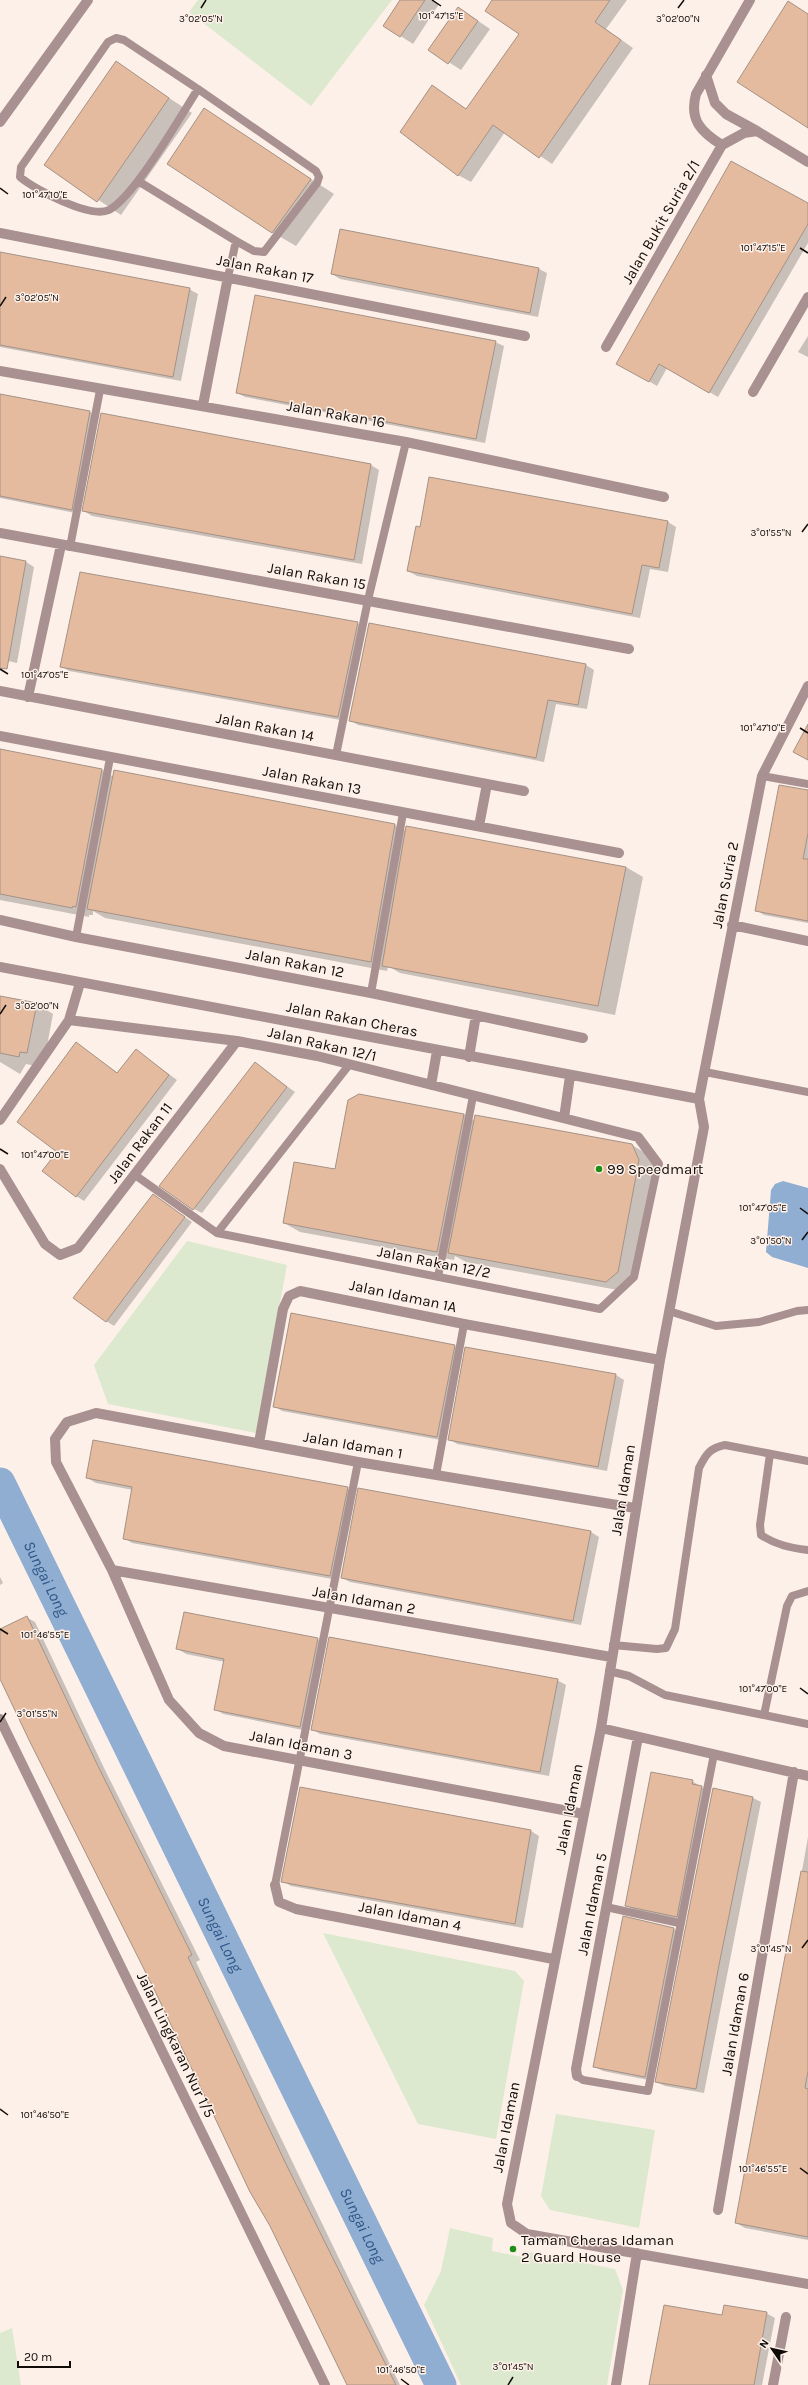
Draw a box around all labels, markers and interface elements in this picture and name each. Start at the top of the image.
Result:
text: 101°47'15"E [418,10,464,22]
text: 3°02'05"N [179,13,223,25]
text: 3°02'00"N [656,13,700,25]
street label: Jalan Bukit Suria 2/1 [618,157,704,287]
text: 101°47'10"E [22,189,68,201]
text: 101°47'15"E [740,242,786,254]
street label: Jalan Rakan 17 [215,251,315,287]
text: 3°02'05"N [15,292,59,304]
street label: Jalan Rakan 16 [285,396,387,432]
text: 3°01'55"N [750,527,792,539]
street label: Jalan Rakan 15 [266,558,368,594]
text: 101°47'05"E [21,669,69,681]
street label: Jalan Rakan 14 [214,709,316,745]
text: 101°47'10"E [740,722,786,734]
street label: Jalan Rakan 13 [261,762,363,798]
street label: Jalan Suria 2 [708,840,742,930]
street label: Jalan Rakan 12 [244,945,346,981]
street label: Jalan Rakan Cheras [285,997,419,1041]
text: 3°02'00"N [15,1000,59,1012]
street label: Jalan Rakan 12/1 [266,1023,378,1065]
street label: Jalan Rakan 11 [104,1099,176,1187]
text: 101°47'00"E [21,1149,69,1161]
place label: 99 Speedmart [607,1160,704,1178]
marker: 99 Speedmart [594,1164,604,1174]
text: 101°47'05"E [739,1202,787,1214]
text: 3°01'50"N [750,1235,792,1247]
street label: Jalan Rakan 12/2 [376,1242,492,1282]
street label: Jalan Idaman 1A [348,1276,459,1316]
street label: Jalan Idaman 1 [302,1427,404,1463]
street label: Jalan Idaman [607,1443,639,1537]
water label: Sungai Long [20,1538,73,1620]
street label: Jalan Idaman 2 [311,1582,417,1618]
text: 101°46'55"E [21,1629,69,1641]
text: 101°47'00"E [739,1683,787,1695]
text: 3°01'55"N [16,1708,58,1720]
street label: Jalan Idaman 3 [248,1726,354,1764]
street label: Jalan Idaman [551,1762,587,1856]
street label: Jalan Idaman 5 [573,1851,611,1957]
water label: Sungai Long [194,1893,247,1976]
street label: Jalan Idaman 4 [357,1897,463,1935]
text: 3°01'45"N [750,1943,792,1955]
street label: Jalan Lingkaran Nur 1/5 [133,1969,219,2121]
street label: Jalan Idaman 6 [717,1971,753,2077]
street label: Jalan Idaman [488,2080,524,2174]
text: 101°46'50"E [21,2109,69,2121]
text: 101°46'55"E [739,2163,787,2175]
water label: Sungai Long [336,2184,389,2267]
place label: Taman Cheras Idaman 2 Guard House [521,2231,674,2266]
marker: Taman Cheras Idaman 2 Guard House [508,2244,518,2254]
north arrow [752,2329,792,2369]
text: N [757,2337,772,2351]
scale bar [18,2343,70,2369]
text: 20 m [24,2350,52,2364]
text: 3°01'45"N [492,2361,534,2373]
text: 101°46'50"E [377,2364,425,2376]

